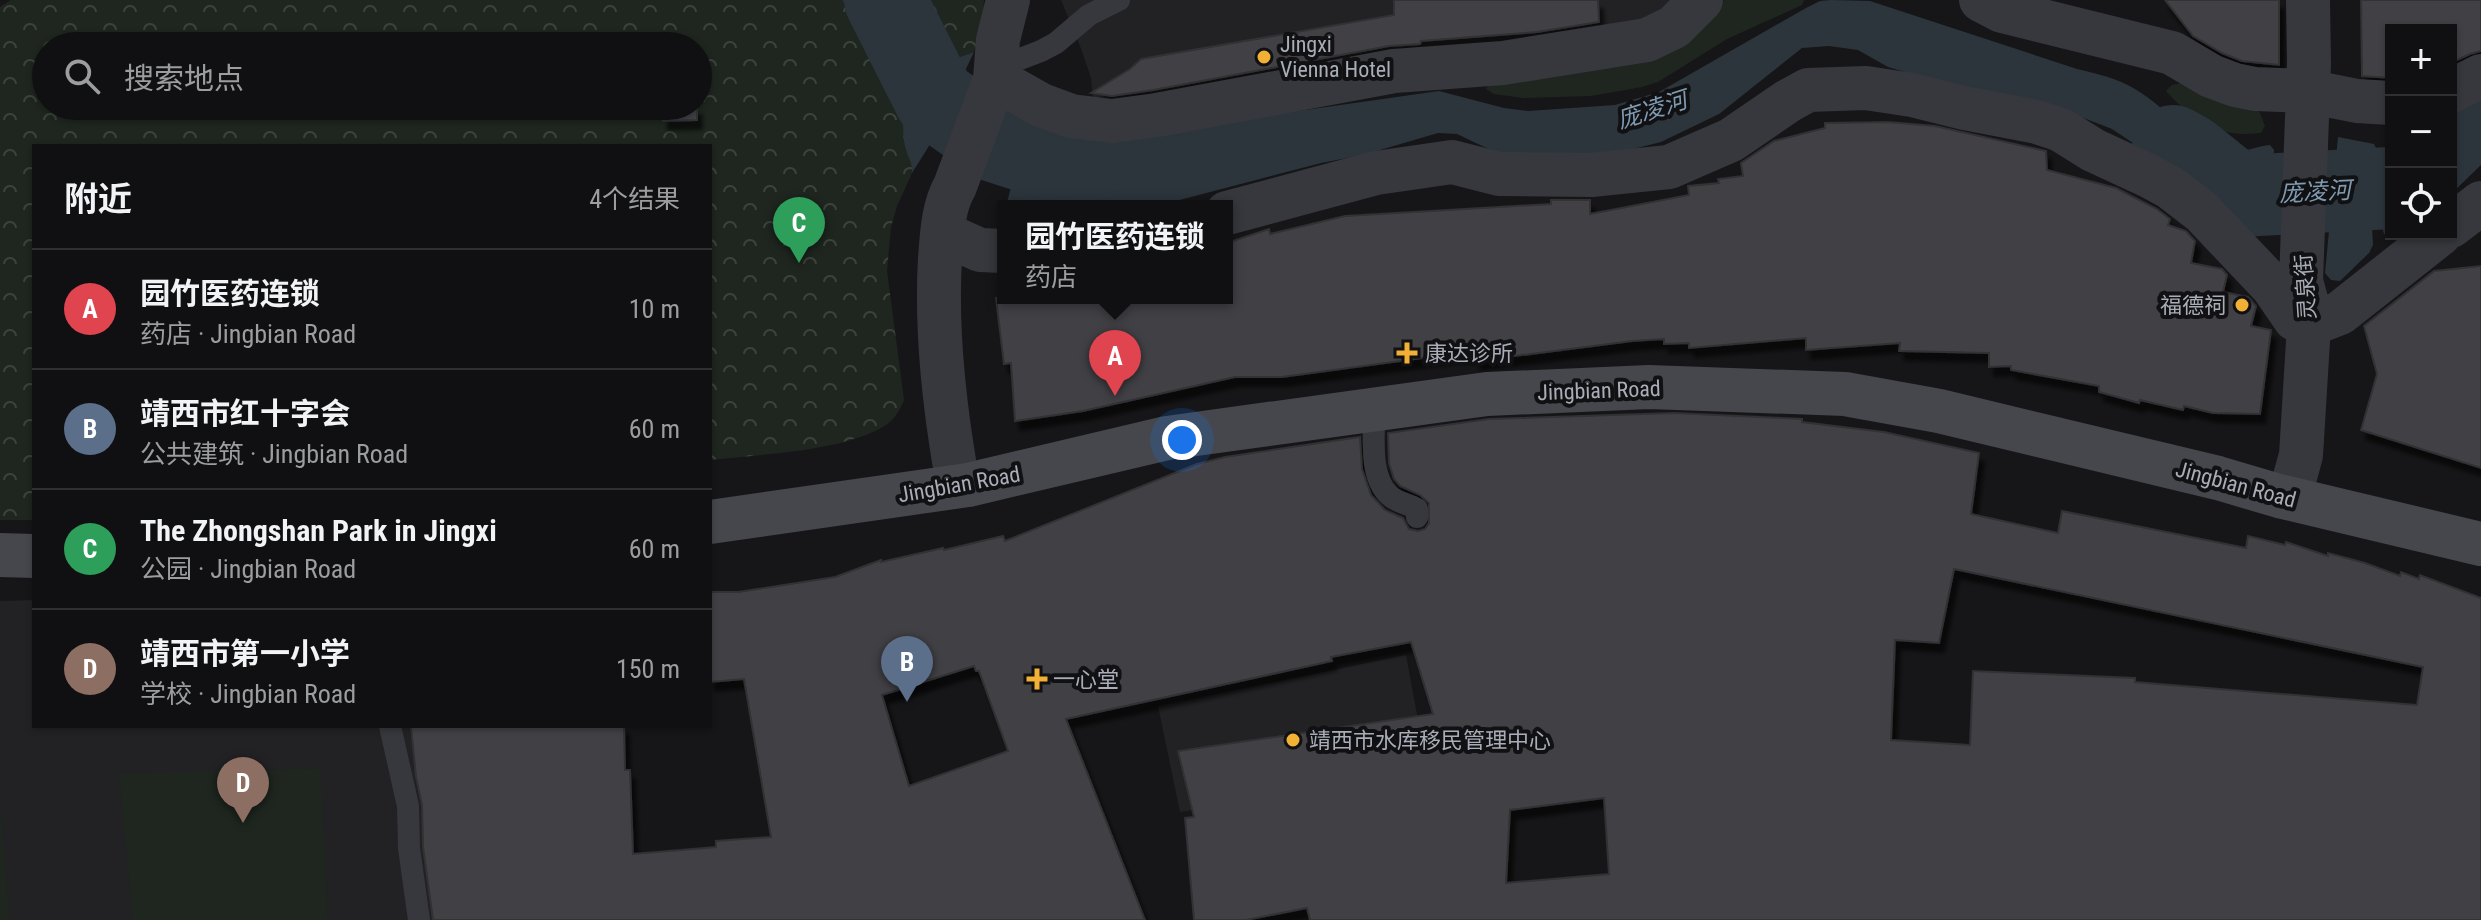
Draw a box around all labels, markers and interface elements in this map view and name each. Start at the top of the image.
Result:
map controls [2385,24,2457,240]
button: + [2385,24,2457,96]
search box [32,32,712,120]
place label: Jingxi Vienna Hotel [1280,32,1391,82]
marker: Jingxi Vienna Hotel [1255,48,1273,66]
icon: search [60,54,104,98]
text: 搜索地点 [124,61,244,96]
water label: 庞凌河 [1613,84,1694,134]
button: − [2385,96,2457,168]
button: locate [2385,168,2457,240]
water label: 庞凌河 [2278,176,2356,208]
text: 附近 [64,179,132,219]
text: 4个结果 [589,184,680,214]
pin: C [773,197,825,263]
popup [997,200,1233,304]
text: 园竹医药连锁 [1025,219,1205,254]
street label: 灵泉街 [2291,253,2320,321]
text: 药店 [1025,262,1077,292]
text: 园竹医药连锁 [140,276,320,311]
place label: 福德祠 [2160,293,2226,318]
text: A [82,294,98,324]
text: 10 m [629,294,680,324]
marker: 福德祠 [2233,296,2251,314]
text: 药店 · Jingbian Road [140,319,356,349]
pin: A [1089,330,1141,396]
place label: 康达诊所 [1425,341,1513,366]
marker: 康达诊所 [1396,342,1418,364]
street label: Jingbian Road [1537,376,1661,405]
text: 靖西市红十字会 [140,396,350,431]
text: B [83,414,97,444]
text: 60 m [629,414,680,444]
your location [1162,420,1202,460]
text: 公共建筑 · Jingbian Road [140,439,408,469]
street label: Jingbian Road [2173,456,2299,513]
street label: Jingbian Road [896,461,1022,508]
text: The Zhongshan Park in Jingxi [140,513,497,548]
text: C [83,534,97,564]
text: 60 m [629,534,680,564]
text: 公园 · Jingbian Road [140,554,356,584]
text: 靖西市第一小学 [140,636,350,671]
pin: B [881,636,933,702]
text: D [83,654,97,684]
text: 150 m [616,654,680,684]
place label: 一心堂 [1053,667,1119,692]
marker: 一心堂 [1028,670,1046,688]
text: 学校 · Jingbian Road [140,679,356,709]
place label: 靖西市水库移民管理中心 [1309,728,1551,753]
marker: 靖西市水库移民管理中心 [1284,731,1302,749]
pin: D [217,757,269,823]

